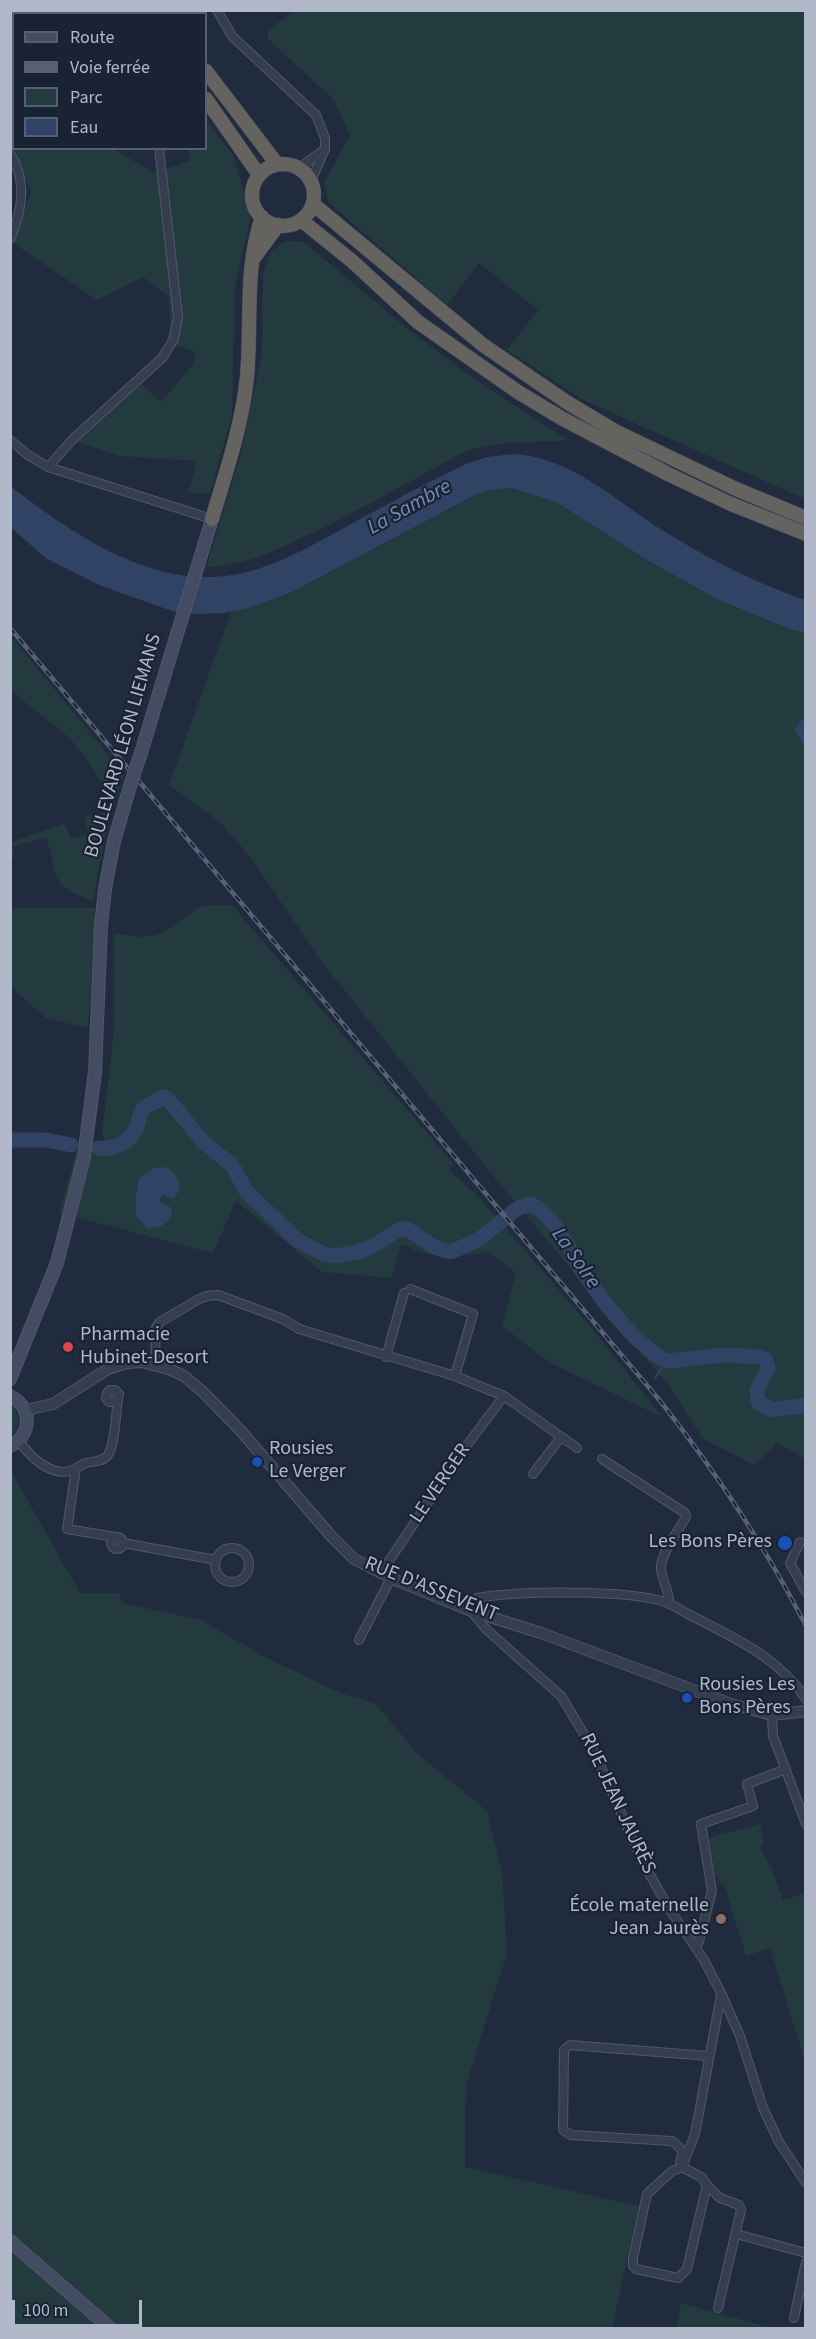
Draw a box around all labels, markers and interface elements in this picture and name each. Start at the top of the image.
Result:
legend [12,12,207,150]
text: Route [70,25,114,50]
text: Voie ferrée [70,55,150,80]
text: Parc [70,85,103,110]
text: Eau [70,115,98,140]
water label: La Sambre [364,475,456,541]
street label: BOULEVARD LÉON LIEMANS [81,631,167,861]
water label: La Solre [545,1224,605,1294]
place label: Pharmacie Hubinet-Desort [80,1324,208,1371]
marker: Pharmacie Hubinet-Desort [61,1340,75,1354]
place label: Rousies Le Verger [269,1438,346,1485]
street label: LE VERGER [406,1440,476,1528]
marker: Rousies Le Verger [250,1455,264,1469]
place label: Les Bons Pères [648,1531,772,1555]
marker: Les Bons Pères [776,1534,794,1552]
street label: RUE D'ASSEVENT [361,1552,501,1628]
place label: Rousies Les Bons Pères [699,1674,795,1721]
marker: Rousies Les Bons Pères [680,1691,694,1705]
street label: RUE JEAN JAURÈS [574,1730,660,1878]
place label: École maternelle Jean Jaurès [569,1895,709,1942]
marker: École maternelle Jean Jaurès [714,1912,728,1926]
scale bar [15,2288,146,2326]
text: 100 m [23,2298,68,2323]

